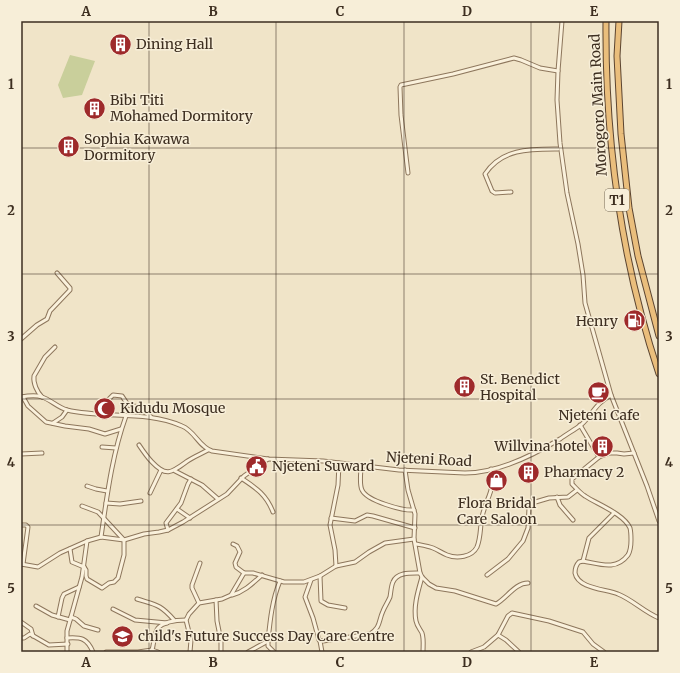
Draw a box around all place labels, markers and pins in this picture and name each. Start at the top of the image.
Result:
building icon: Dining Hall [108,31,134,57]
place label: Dining Hall [136,35,214,53]
place label: Bibi Titi Mohamed Dormitory [110,91,254,125]
building icon: Bibi Titi Mohamed Dormitory [81,95,107,121]
place label: Sophia Kawawa Dormitory [84,130,190,164]
building icon: Sophia Kawawa Dormitory [55,134,81,160]
fuel station icon: Henry [621,308,647,334]
place label: Henry [576,312,619,330]
place label: St. Benedict Hospital [480,370,560,404]
building icon: St. Benedict Hospital [451,374,477,400]
cafe icon: Njeteni Cafe [586,380,612,406]
mosque icon: Kidudu Mosque [92,395,118,421]
place label: Kidudu Mosque [120,399,225,417]
place label: Njeteni Cafe [558,406,640,424]
building icon: Willvina hotel [590,433,616,459]
place label: Willvina hotel [493,437,589,455]
public building icon: Njeteni Suward [243,453,269,479]
place label: Njeteni Suward [272,457,375,475]
building icon: Pharmacy 2 [515,459,541,485]
place label: Pharmacy 2 [544,463,624,481]
shop icon: Flora Bridal Care Saloon [484,468,510,494]
place label: Flora Bridal Care Saloon [457,494,537,528]
school or university icon: child's Future Success Day Care Centre [109,623,135,649]
place label: child's Future Success Day Care Centre [138,627,394,645]

